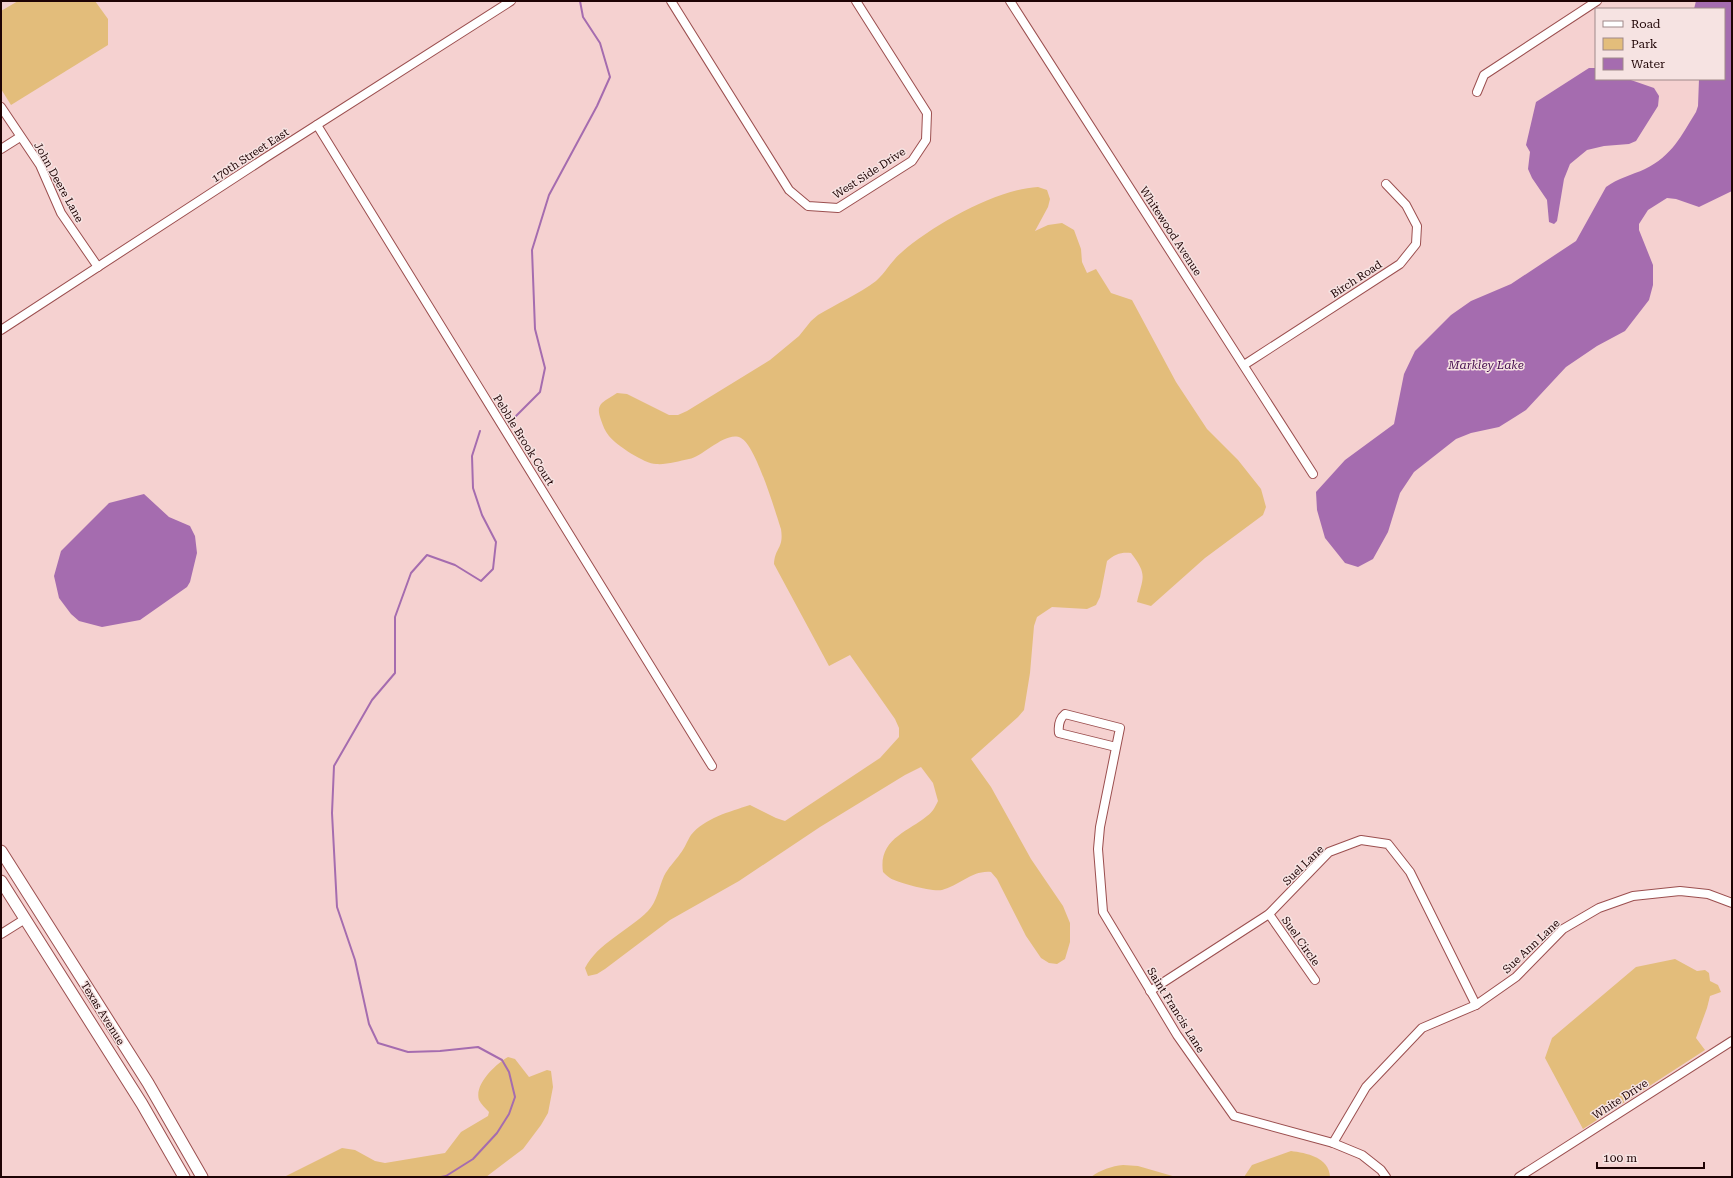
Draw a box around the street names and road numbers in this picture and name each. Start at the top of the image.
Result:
street label: 170th Street East [209,126,291,185]
street label: John Deere Lane [31,140,86,225]
street label: West Side Drive [831,145,908,202]
street label: Whitewood Avenue [1137,184,1204,278]
street label: Birch Road [1328,258,1384,301]
street label: Pebble Brook Court [490,392,557,488]
street label: Suel Lane [1280,843,1327,888]
street label: Suel Circle [1279,914,1322,969]
street label: Sue Ann Lane [1500,917,1563,976]
street label: Saint Francis Lane [1144,965,1207,1055]
street label: Texas Avenue [78,979,127,1047]
street label: White Drive [1590,1077,1650,1122]

